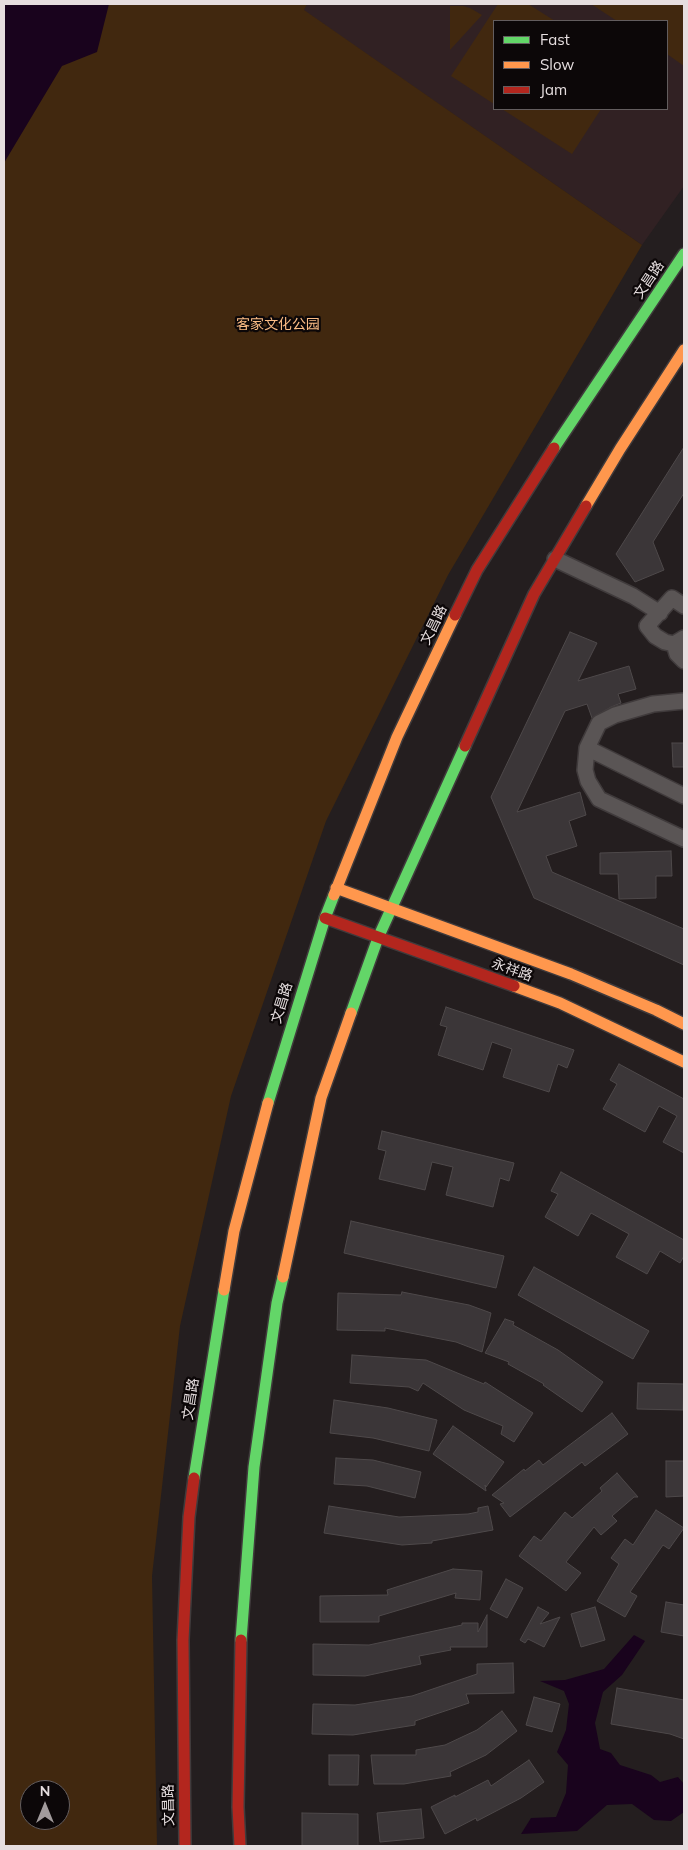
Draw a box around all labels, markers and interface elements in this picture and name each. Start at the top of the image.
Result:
legend [493,20,668,110]
text: Fast [540,30,570,49]
text: Slow [540,55,574,74]
text: Jam [540,80,567,99]
street label: 文昌路 [630,258,668,302]
park label: 客家文化公园 [236,317,320,333]
street label: 文昌路 [417,602,451,648]
street label: 永祥路 [489,955,535,985]
street label: 文昌路 [268,980,296,1026]
street label: 文昌路 [179,1377,203,1421]
north arrow [20,1780,70,1830]
text: N [40,1782,50,1800]
street label: 文昌路 [160,1784,178,1826]

